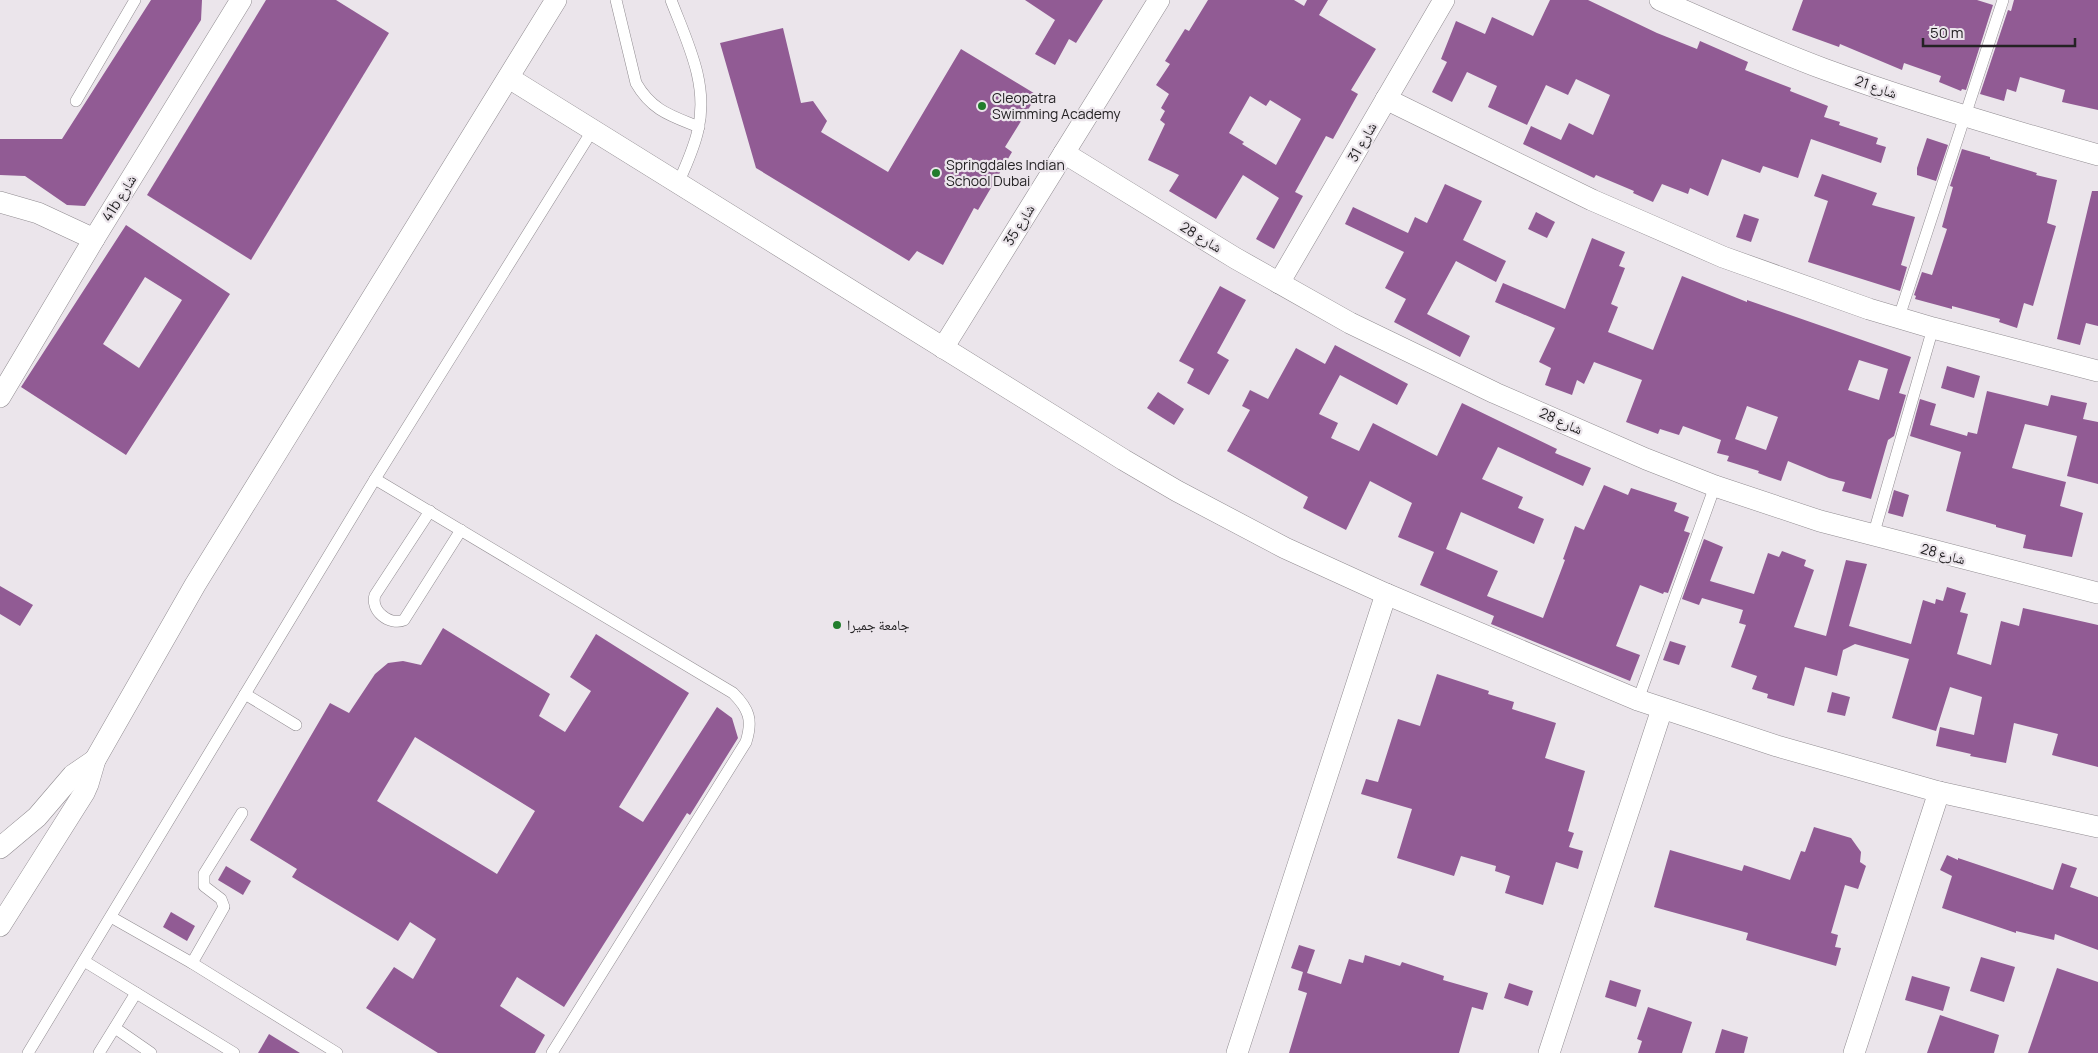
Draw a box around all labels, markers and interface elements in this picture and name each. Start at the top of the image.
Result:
scale bar [1923,15,2076,47]
text: 50 m [1930,22,1964,43]
street label: شارع 21 [1852,71,1900,103]
place label: Cleopatra Swimming Academy [992,88,1121,123]
marker: Cleopatra Swimming Academy [976,100,988,112]
street label: شارع 31 [1343,119,1381,165]
place label: Springdales Indian School Dubai [946,155,1065,190]
marker: Springdales Indian School Dubai [930,167,942,179]
street label: 41b شارع [97,171,141,225]
street label: شارع 35 [999,201,1039,249]
street label: شارع 28 [1176,217,1226,257]
street label: شارع 28 [1536,403,1586,439]
street label: شارع 28 [1918,538,1968,570]
place label: جامعة جميرا [847,615,910,634]
marker: جامعة جميرا [831,619,843,631]

